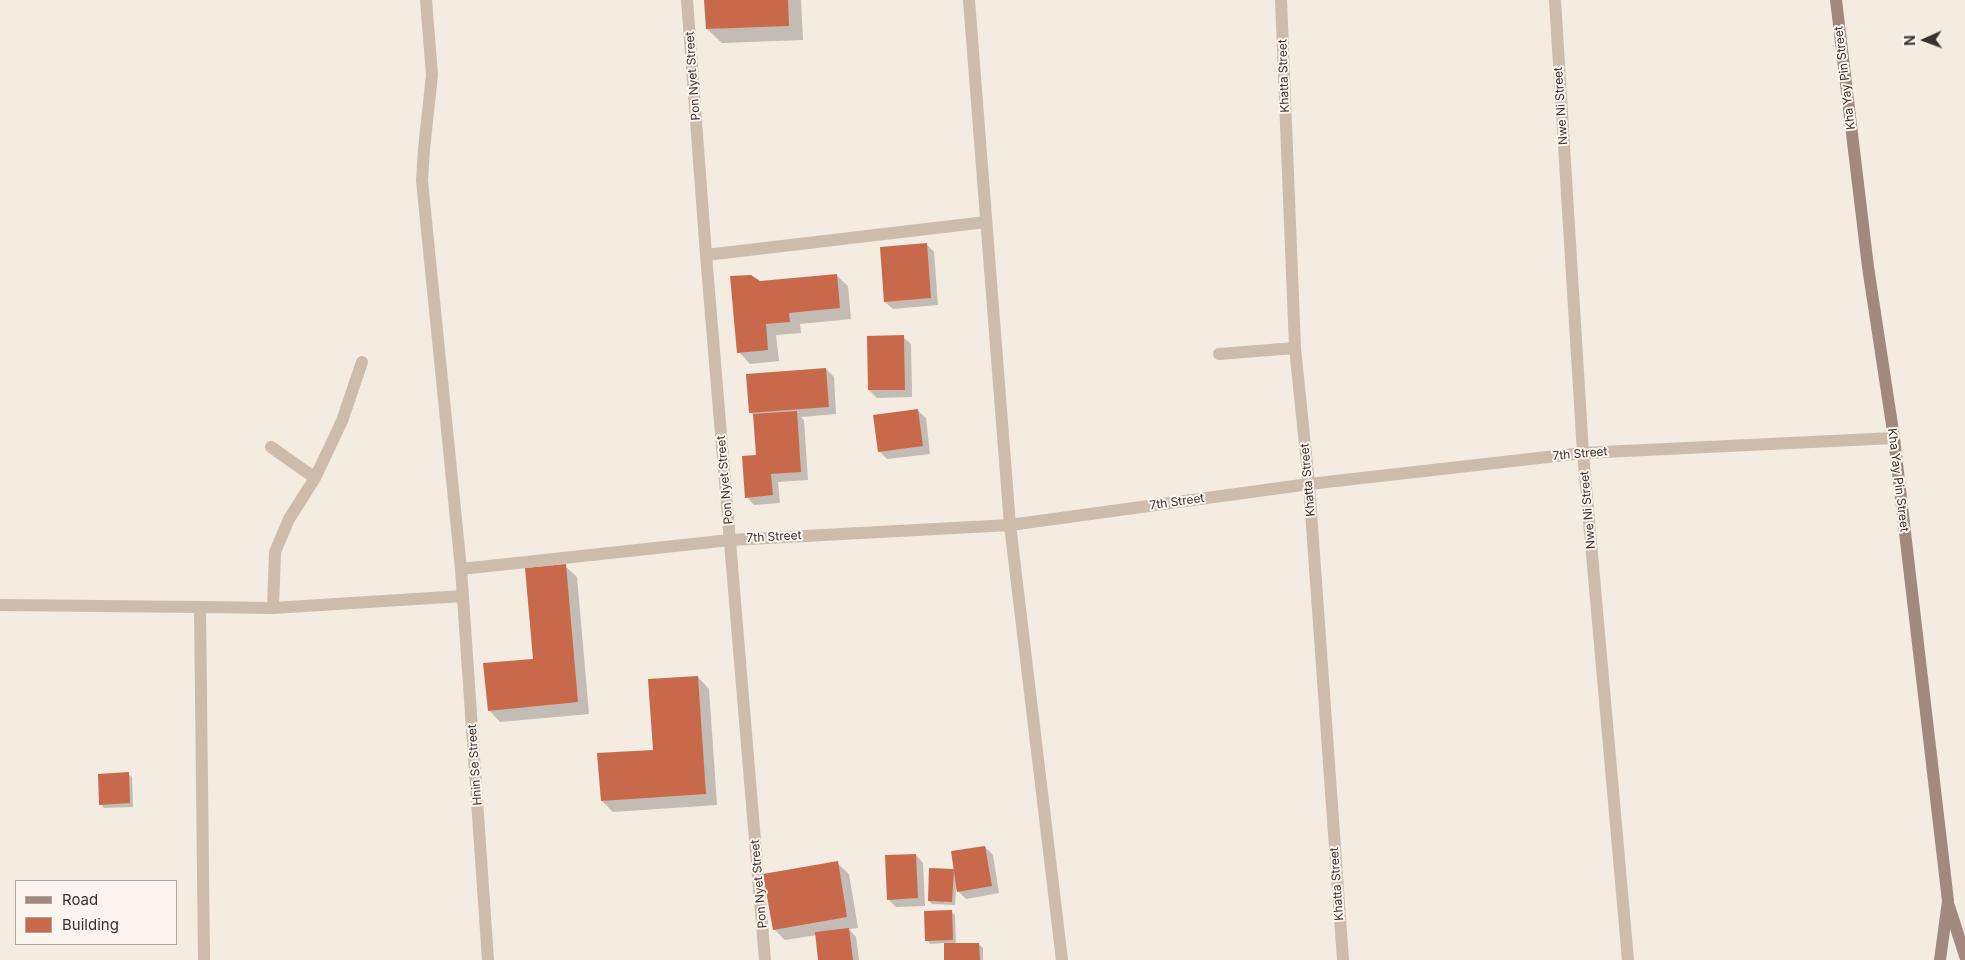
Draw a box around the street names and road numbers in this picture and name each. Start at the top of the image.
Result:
street label: Kha Yay Pin Street [1832,25,1858,131]
street label: Pon Nyet Street [683,31,703,121]
street label: Khatta Street [1276,39,1292,113]
street label: Nwe Ni Street [1551,66,1571,146]
street label: Kha Yay Pin Street [1885,427,1911,533]
street label: Pon Nyet Street [714,435,736,525]
street label: Khatta Street [1298,443,1318,517]
street label: 7th Street [1552,444,1608,464]
street label: Nwe Ni Street [1577,470,1599,550]
street label: 7th Street [1149,491,1205,513]
street label: 7th Street [746,528,802,546]
street label: Hnin Se Street [465,724,485,806]
street label: Pon Nyet Street [748,839,770,929]
street label: Khatta Street [1327,847,1347,921]

